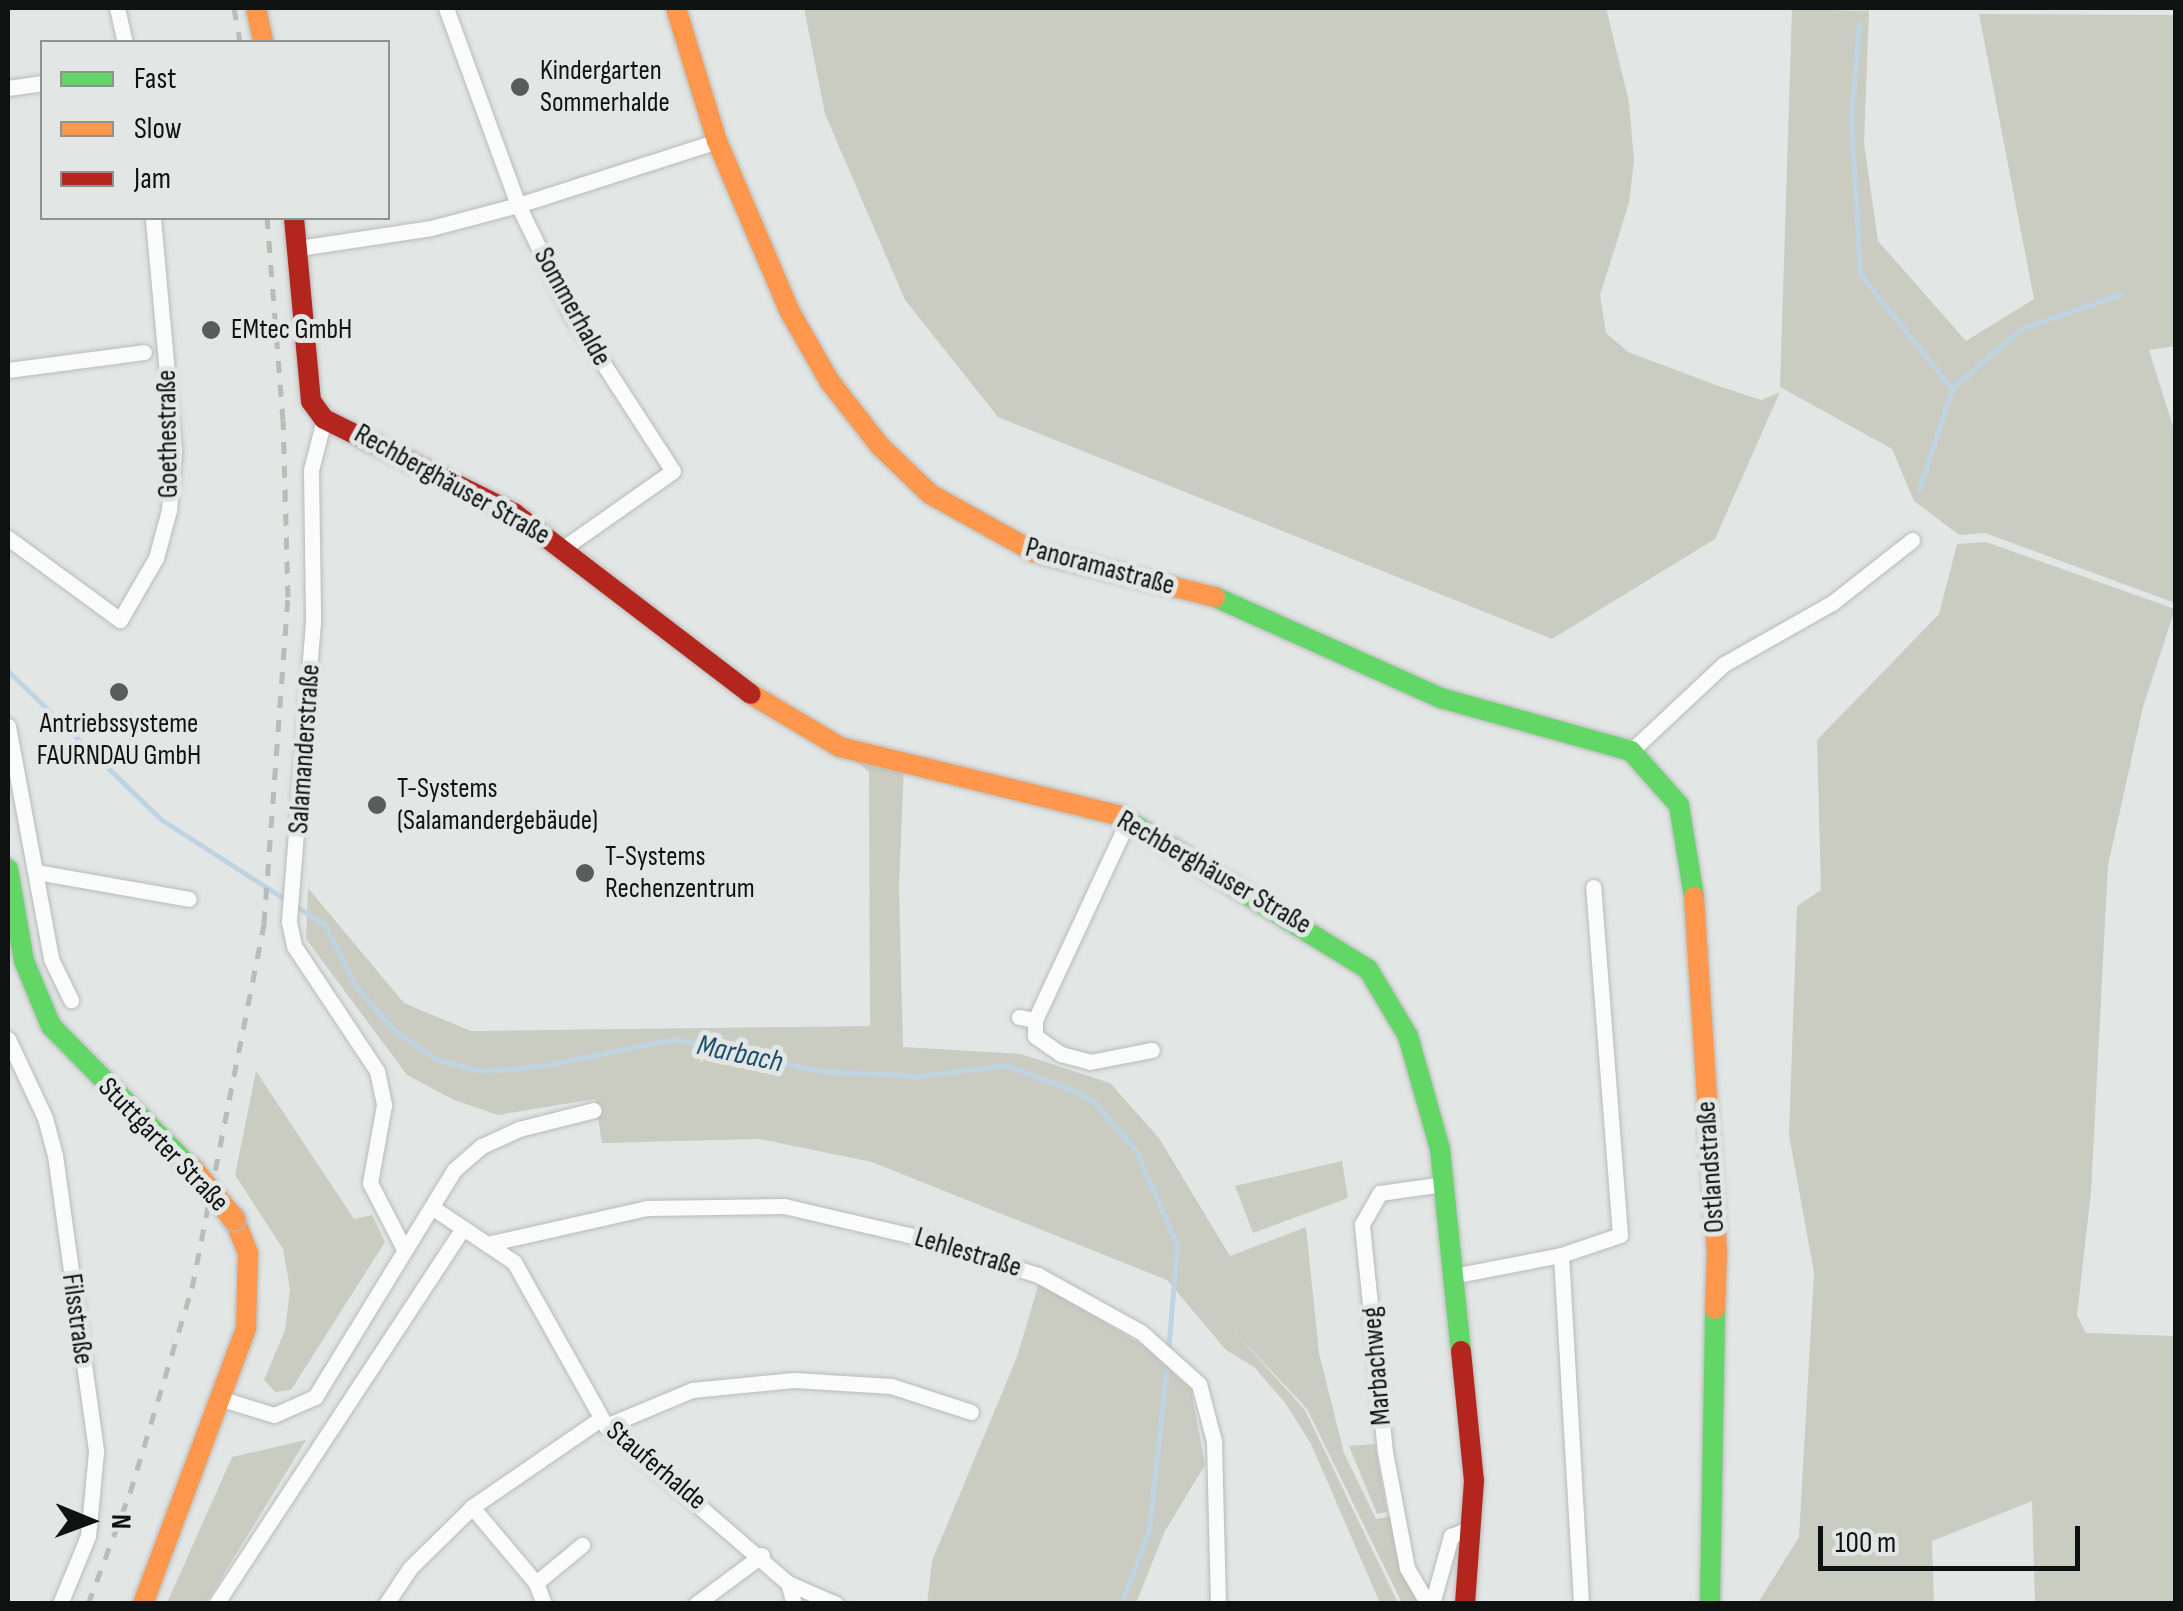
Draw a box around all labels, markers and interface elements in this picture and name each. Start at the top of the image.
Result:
legend [40,40,390,220]
place label: Kindergarten Sommerhalde [540,54,670,120]
text: Fast [134,61,176,97]
marker: Kindergarten Sommerhalde [509,76,531,98]
text: Slow [134,111,182,147]
text: Jam [134,161,171,197]
street label: Sommerhalde [526,242,618,372]
place label: EMtec GmbH [231,313,352,347]
marker: EMtec GmbH [200,319,222,341]
street label: Goethestraße [150,369,186,499]
street label: Rechberghäuser Straße [348,417,556,553]
street label: Panoramastraße [1022,531,1178,603]
street label: Salamanderstraße [282,663,328,835]
marker: Antriebssysteme FAURNDAU GmbH [108,681,130,703]
place label: Antriebssysteme FAURNDAU GmbH [37,707,201,773]
place label: T-Systems (Salamandergebäude) [397,772,598,838]
marker: T-Systems (Salamandergebäude) [366,794,388,816]
street label: Rechberghäuser Straße [1111,804,1317,942]
place label: T-Systems Rechenzentrum [605,840,755,906]
marker: T-Systems Rechenzentrum [574,862,596,884]
water label: Marbach [694,1027,786,1081]
street label: Stuttgarter Straße [91,1071,235,1219]
street label: Ostlandstraße [1690,1100,1732,1234]
street label: Lehlestraße [911,1221,1025,1285]
street label: Filsstraße [54,1272,100,1366]
street label: Marbachweg [1355,1305,1399,1427]
street label: Stauferhalde [599,1414,713,1518]
north arrow [40,1471,140,1571]
scale bar [1823,1506,2086,1568]
text: N [104,1514,137,1529]
text: 100 m [1835,1525,1896,1561]

